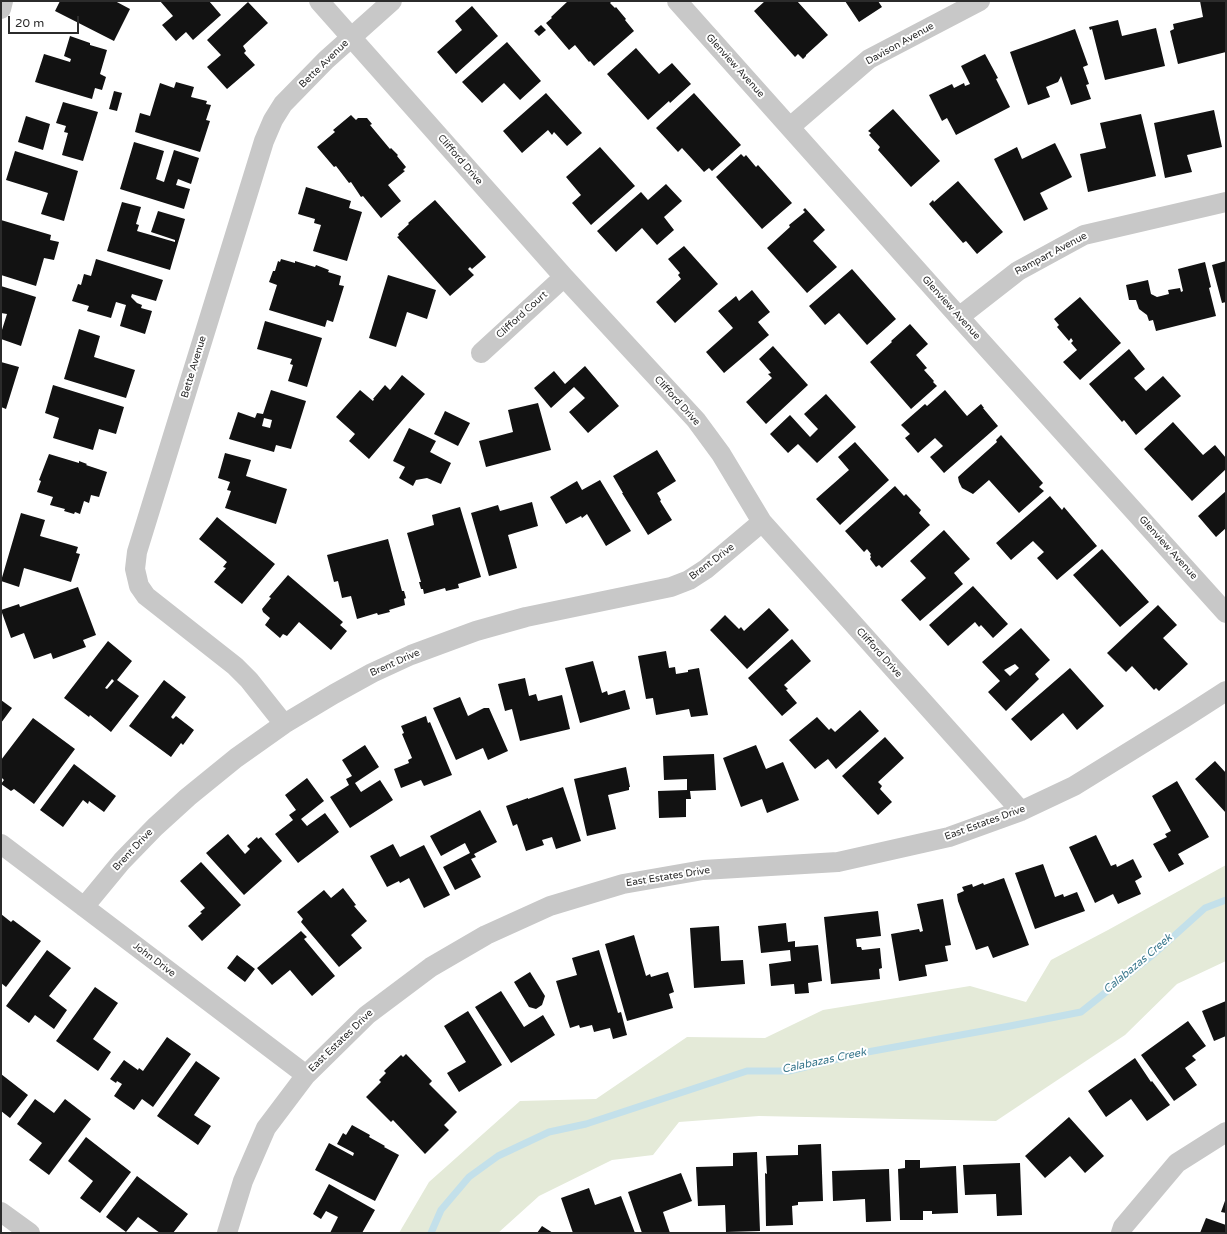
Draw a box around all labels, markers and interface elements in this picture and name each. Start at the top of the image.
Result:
scale bar [10,8,81,34]
text: 20 m [15,16,44,30]
street label: Davison Avenue [864,20,936,68]
street label: Glenview Avenue [703,32,767,100]
street label: Bette Avenue [297,37,351,91]
street label: Clifford Drive [435,132,485,188]
street label: Rampart Avenue [1013,230,1089,278]
street label: Glenview Avenue [919,274,983,342]
street label: Clifford Court [494,289,550,341]
street label: Bette Avenue [179,335,209,399]
street label: Clifford Drive [652,374,702,428]
street label: Glenview Avenue [1136,514,1200,582]
street label: Brent Drive [687,541,737,583]
street label: Clifford Drive [854,626,904,680]
street label: Brent Drive [368,647,422,679]
street label: East Estates Drive [943,803,1027,843]
street label: Brent Drive [110,826,156,874]
street label: East Estates Drive [625,864,711,890]
water label: Calabazas Creek [1101,931,1175,997]
street label: John Drive [130,940,178,980]
street label: East Estates Drive [306,1007,376,1075]
water label: Calabazas Creek [781,1046,867,1076]

